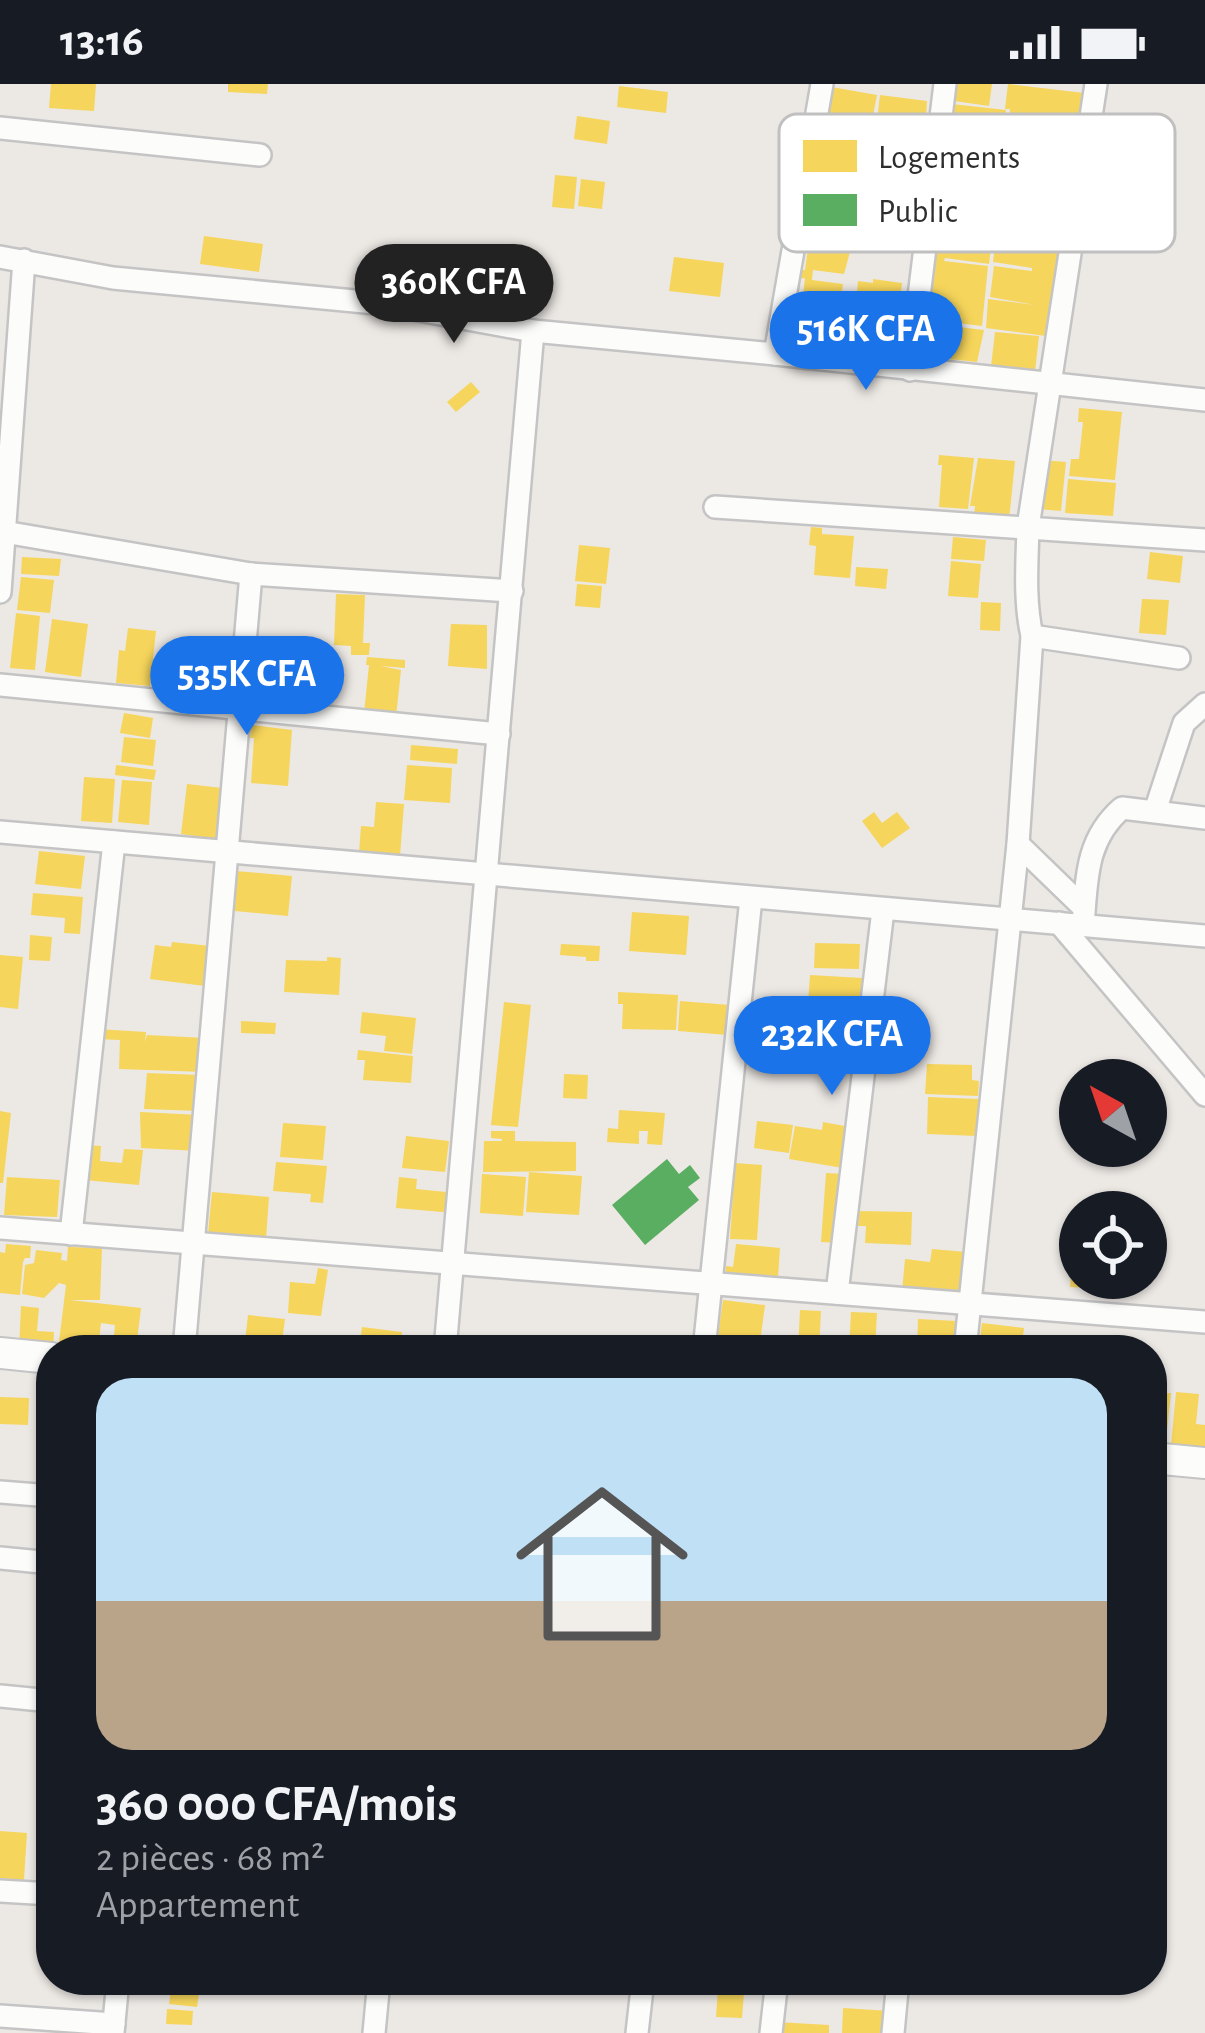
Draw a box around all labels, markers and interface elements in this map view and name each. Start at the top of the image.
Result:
text: 13:16 [60,19,144,64]
legend [779,114,1175,252]
text: Logements [878,142,1020,175]
text: Public [878,196,958,229]
pin: 360K CFA [330,244,578,346]
text: 360K CFA [381,263,527,302]
pin: 516K CFA [742,291,990,393]
text: 516K CFA [797,310,935,349]
pin: 535K CFA [123,636,371,738]
text: 535K CFA [177,655,317,694]
pin: 232K CFA [708,996,956,1098]
text: 232K CFA [761,1015,903,1054]
north arrow [1059,1059,1167,1167]
map controls [1059,1059,1167,1299]
button: locate [1059,1191,1167,1299]
icon: home [494,1456,710,1672]
text: 360 000 CFA/mois [96,1779,457,1830]
text: 2 pièces · 68 m² [96,1839,325,1878]
text: Appartement [96,1886,299,1925]

